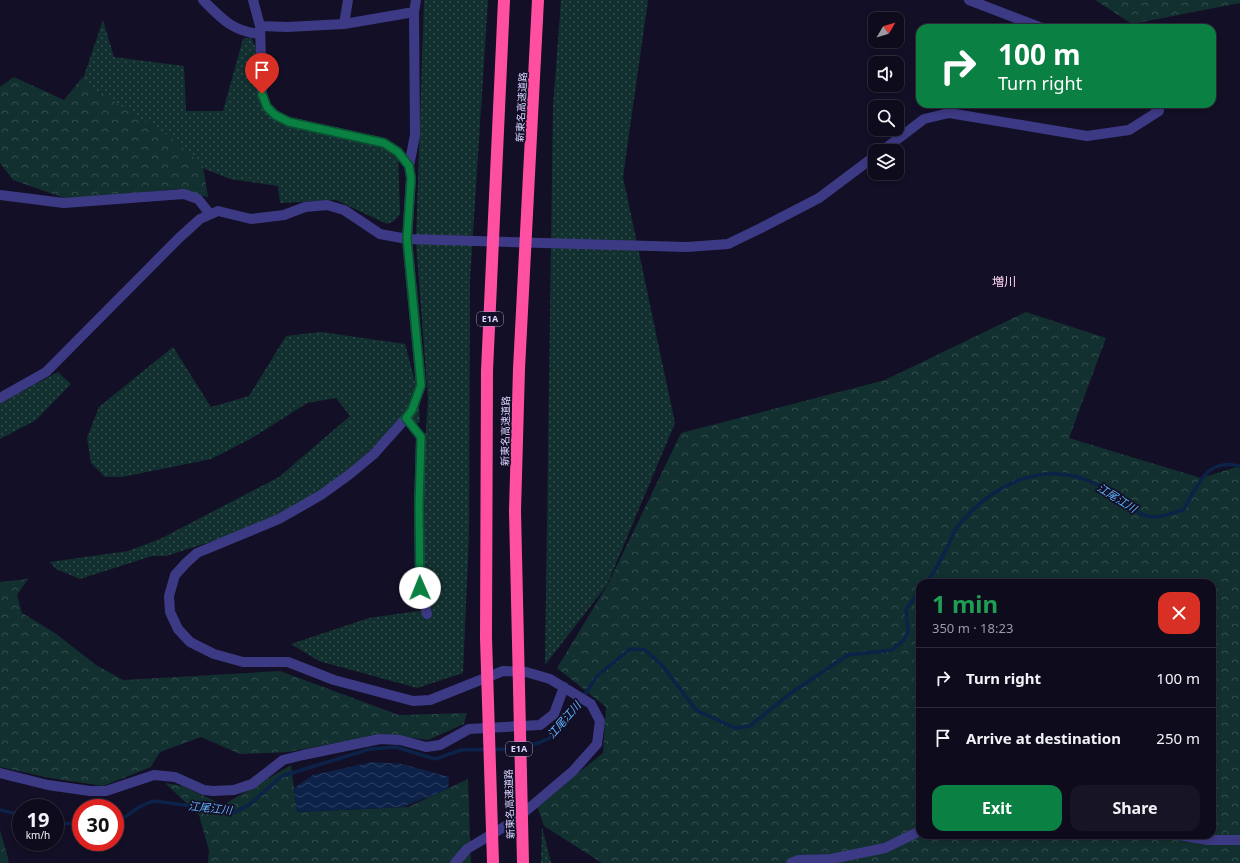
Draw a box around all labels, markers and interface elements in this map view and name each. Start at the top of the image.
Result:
north arrow [868,12,904,48]
map controls [868,12,904,180]
text: 100 m [998,35,1081,73]
icon: right [932,40,984,92]
pin [245,53,279,94]
button: sound [868,56,904,92]
icon: arrive [251,59,273,81]
text: Turn right [998,71,1082,95]
street label: 新東名高速道路 [512,72,530,142]
button: search [868,100,904,136]
button: layers [868,144,904,180]
district label: 増川 [992,273,1016,290]
road number: E1A [477,312,503,326]
street label: 新東名高速道路 [497,396,513,466]
water label: 江尾江川 [1095,480,1141,516]
position arrow [399,567,441,609]
text: 1 min [932,587,998,620]
button: close [1158,592,1200,634]
text: 350 m · 18:23 [932,619,1013,637]
icon: right [932,667,954,689]
text: Turn right [966,668,1041,688]
text: 100 m [1156,668,1200,688]
water label: 江尾江川 [544,697,584,741]
icon: arrive [932,727,954,749]
text: Arrive at destination [966,728,1121,748]
text: 250 m [1156,728,1200,748]
road number: E1A [506,742,532,756]
street label: 新東名高速道路 [501,769,517,839]
button: Exit [932,785,1062,831]
button: Share [1070,785,1200,831]
water label: 江尾江川 [187,798,234,817]
speed limit sign: 30 [72,799,124,851]
text: 19 [27,806,49,833]
text: km/h [26,828,50,842]

